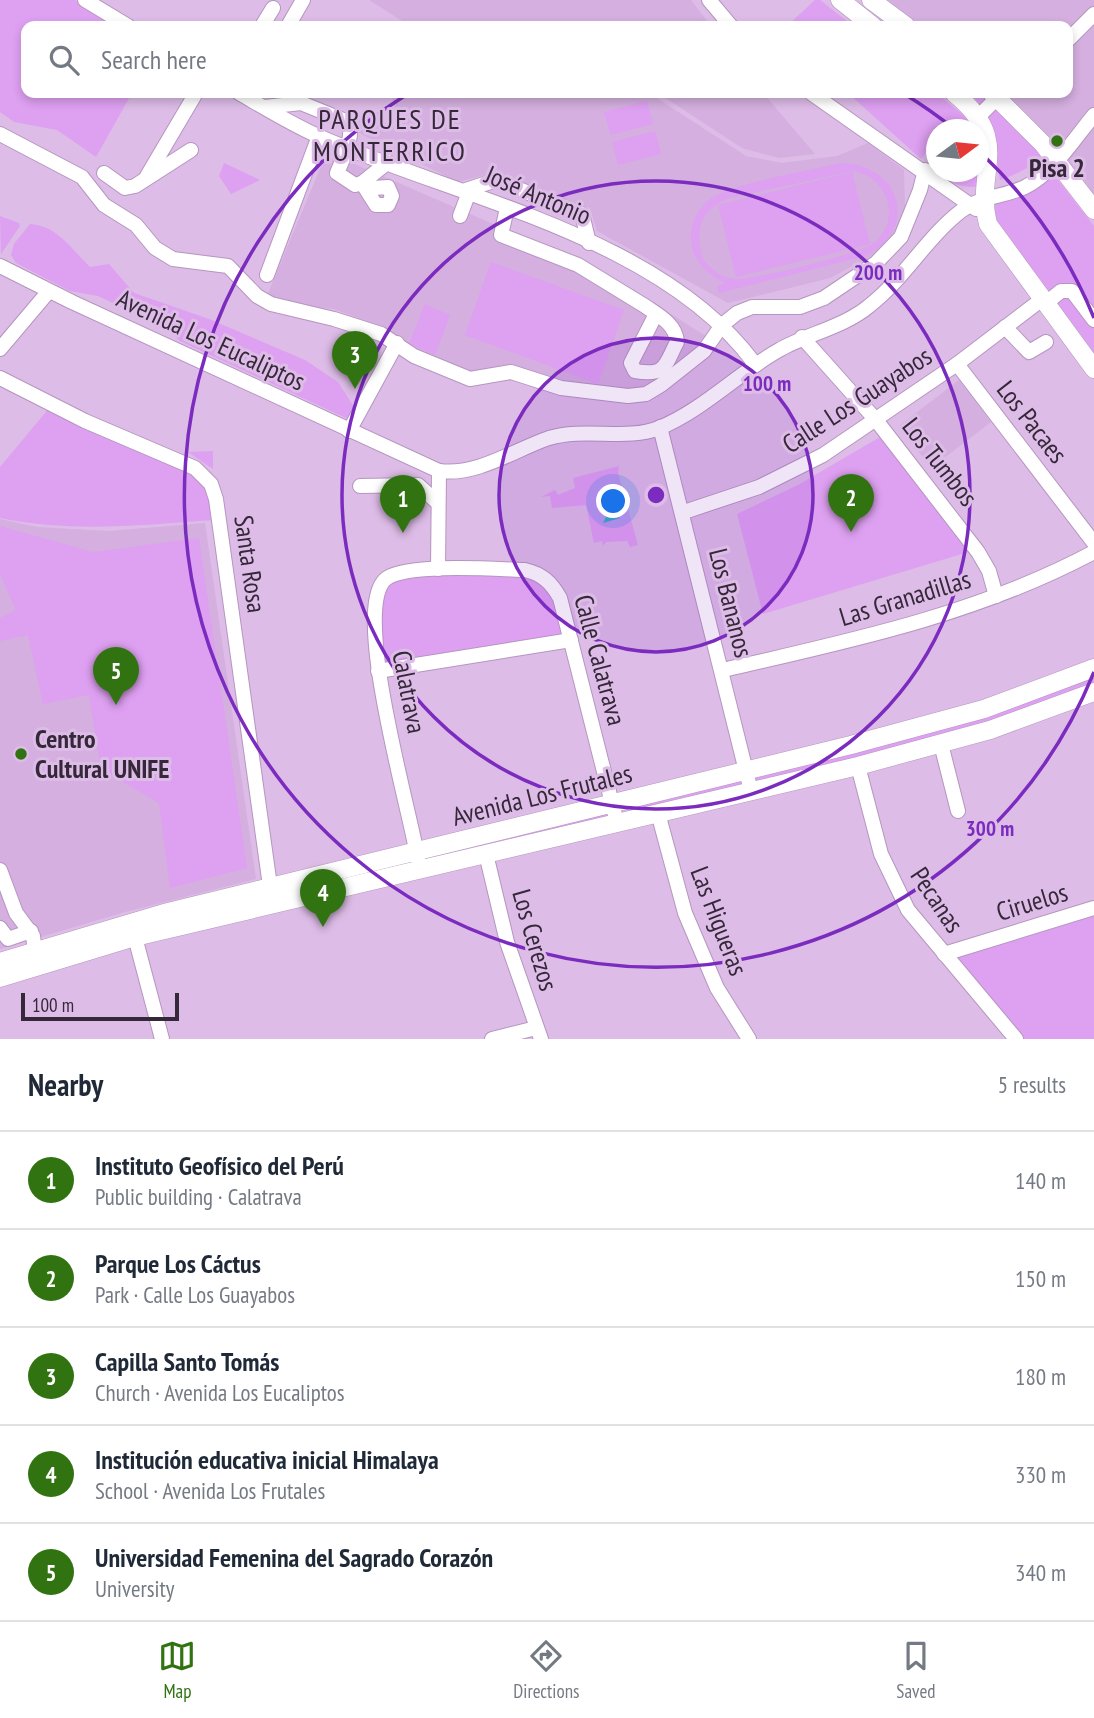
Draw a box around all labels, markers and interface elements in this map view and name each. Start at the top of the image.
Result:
search box [21,21,1073,98]
icon: search [45,41,83,79]
text: Search here [101,43,207,76]
district label: PARQUES DE MONTERRICO [313,100,467,169]
north arrow [926,119,989,182]
marker: Pisa 2 [1049,133,1065,149]
place label: Pisa 2 [1029,151,1085,184]
street label: José Antonio [479,157,596,232]
text: 200 m [854,259,902,286]
street label: Avenida Los Eucaliptos [112,282,311,398]
pin: 3 [332,331,378,389]
street label: Calle Los Guayabos [776,339,938,460]
text: 100 m [743,370,791,397]
street label: Los Pacaes [990,374,1075,470]
street label: Los Tumbos [896,411,985,513]
pin: 2 [828,474,874,532]
pin: 1 [380,475,426,533]
centre of rings [644,483,668,507]
your location [596,484,630,518]
street label: Santa Rosa [227,513,274,615]
street label: Los Bananos [702,545,761,661]
street label: Las Granadillas [835,562,974,633]
street label: Calle Calatrava [567,591,634,729]
pin: 5 [93,647,139,705]
street label: Calatrava [385,648,434,736]
place label: Centro Cultural UNIFE [35,722,169,785]
marker: Centro Cultural UNIFE [13,746,29,762]
street label: Avenida Los Frutales [449,756,635,833]
text: 300 m [966,815,1014,842]
street label: Pecanas [904,861,971,939]
street label: Las Higueras [684,862,755,980]
pin: 4 [300,869,346,927]
street label: Ciruelos [992,875,1071,928]
street label: Los Cerezos [505,885,566,994]
scale bar [21,990,178,1022]
text: 100 m [32,993,74,1017]
text: Nearby [28,1065,103,1104]
text: 5 results [998,1070,1066,1099]
text: Instituto Geofísico del Perú [95,1149,344,1182]
text: 1 [46,1166,57,1195]
text: 140 m [1015,1166,1066,1195]
text: Public building · Calatrava [95,1182,302,1211]
text: Parque Los Cáctus [95,1247,261,1280]
text: 2 [46,1264,57,1293]
text: 150 m [1015,1264,1066,1293]
text: Park · Calle Los Guayabos [95,1280,295,1309]
text: Capilla Santo Tomás [95,1345,279,1378]
text: 3 [46,1362,57,1391]
text: 180 m [1015,1362,1066,1391]
text: Church · Avenida Los Eucaliptos [95,1378,345,1407]
text: Institución educativa inicial Himalaya [95,1443,439,1476]
text: 4 [46,1460,57,1489]
text: 330 m [1015,1460,1066,1489]
text: School · Avenida Los Frutales [95,1476,325,1505]
text: Universidad Femenina del Sagrado Corazón [95,1541,493,1574]
text: 5 [46,1558,57,1587]
text: 340 m [1015,1558,1066,1587]
text: University [95,1574,174,1603]
tab: Map [158,1637,196,1703]
tab: Directions [513,1637,579,1703]
tab: Saved [896,1637,936,1703]

